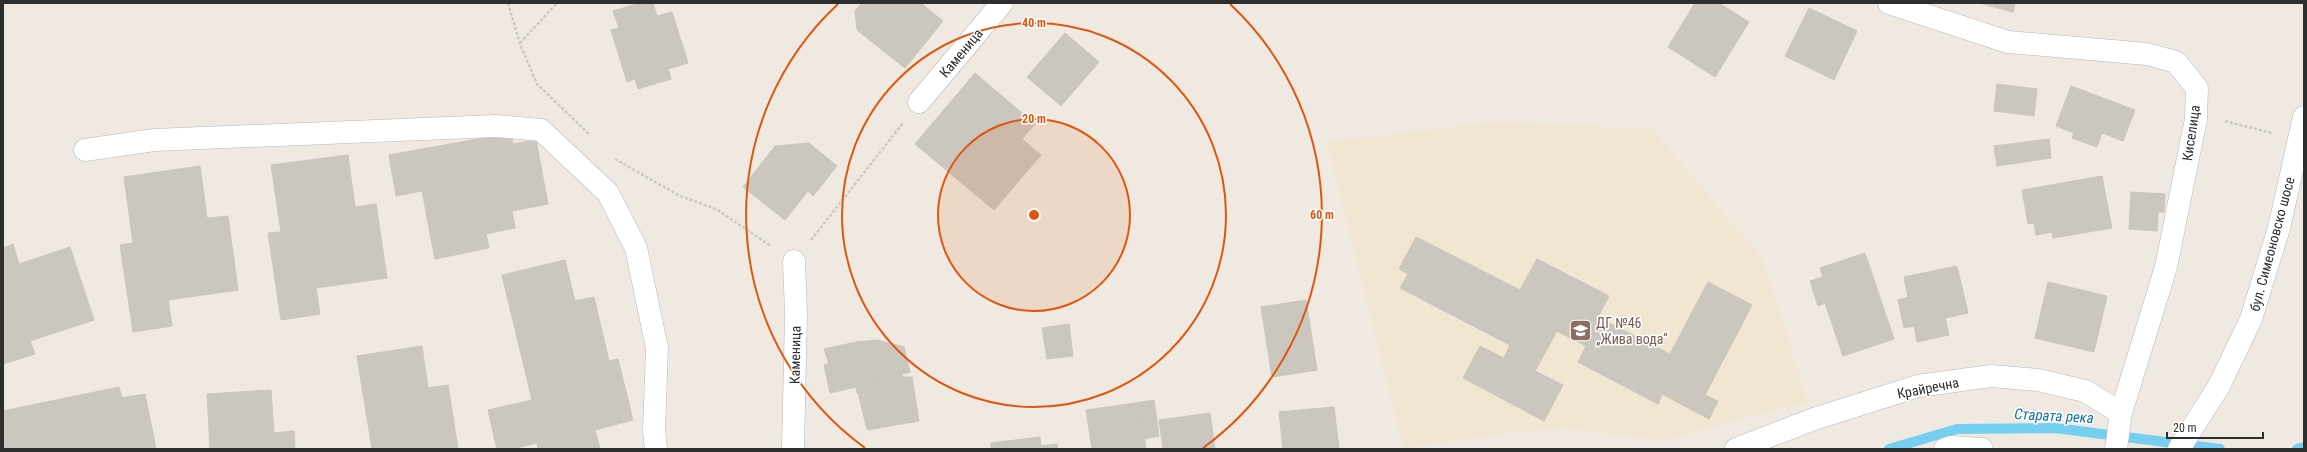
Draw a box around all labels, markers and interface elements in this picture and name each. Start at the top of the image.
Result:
text: 40 m [1022,16,1046,30]
street label: Каменица [936,25,986,81]
street label: Киселица [2179,104,2203,162]
text: 20 m [1022,112,1046,126]
street label: бул. Симеоновско шосе [2246,175,2298,313]
centre of rings [1027,208,1041,222]
text: 60 m [1310,208,1334,222]
place label: ДГ №46 „Жива вода“ [1596,315,1668,347]
school or university icon: ДГ №46 „Жива вода“ [1567,318,1593,344]
street label: Каменица [786,326,804,384]
street label: Крайречна [1896,374,1960,402]
water label: Старата река [2014,405,2094,427]
scale bar [2167,414,2263,440]
text: 20 m [2173,421,2197,435]

